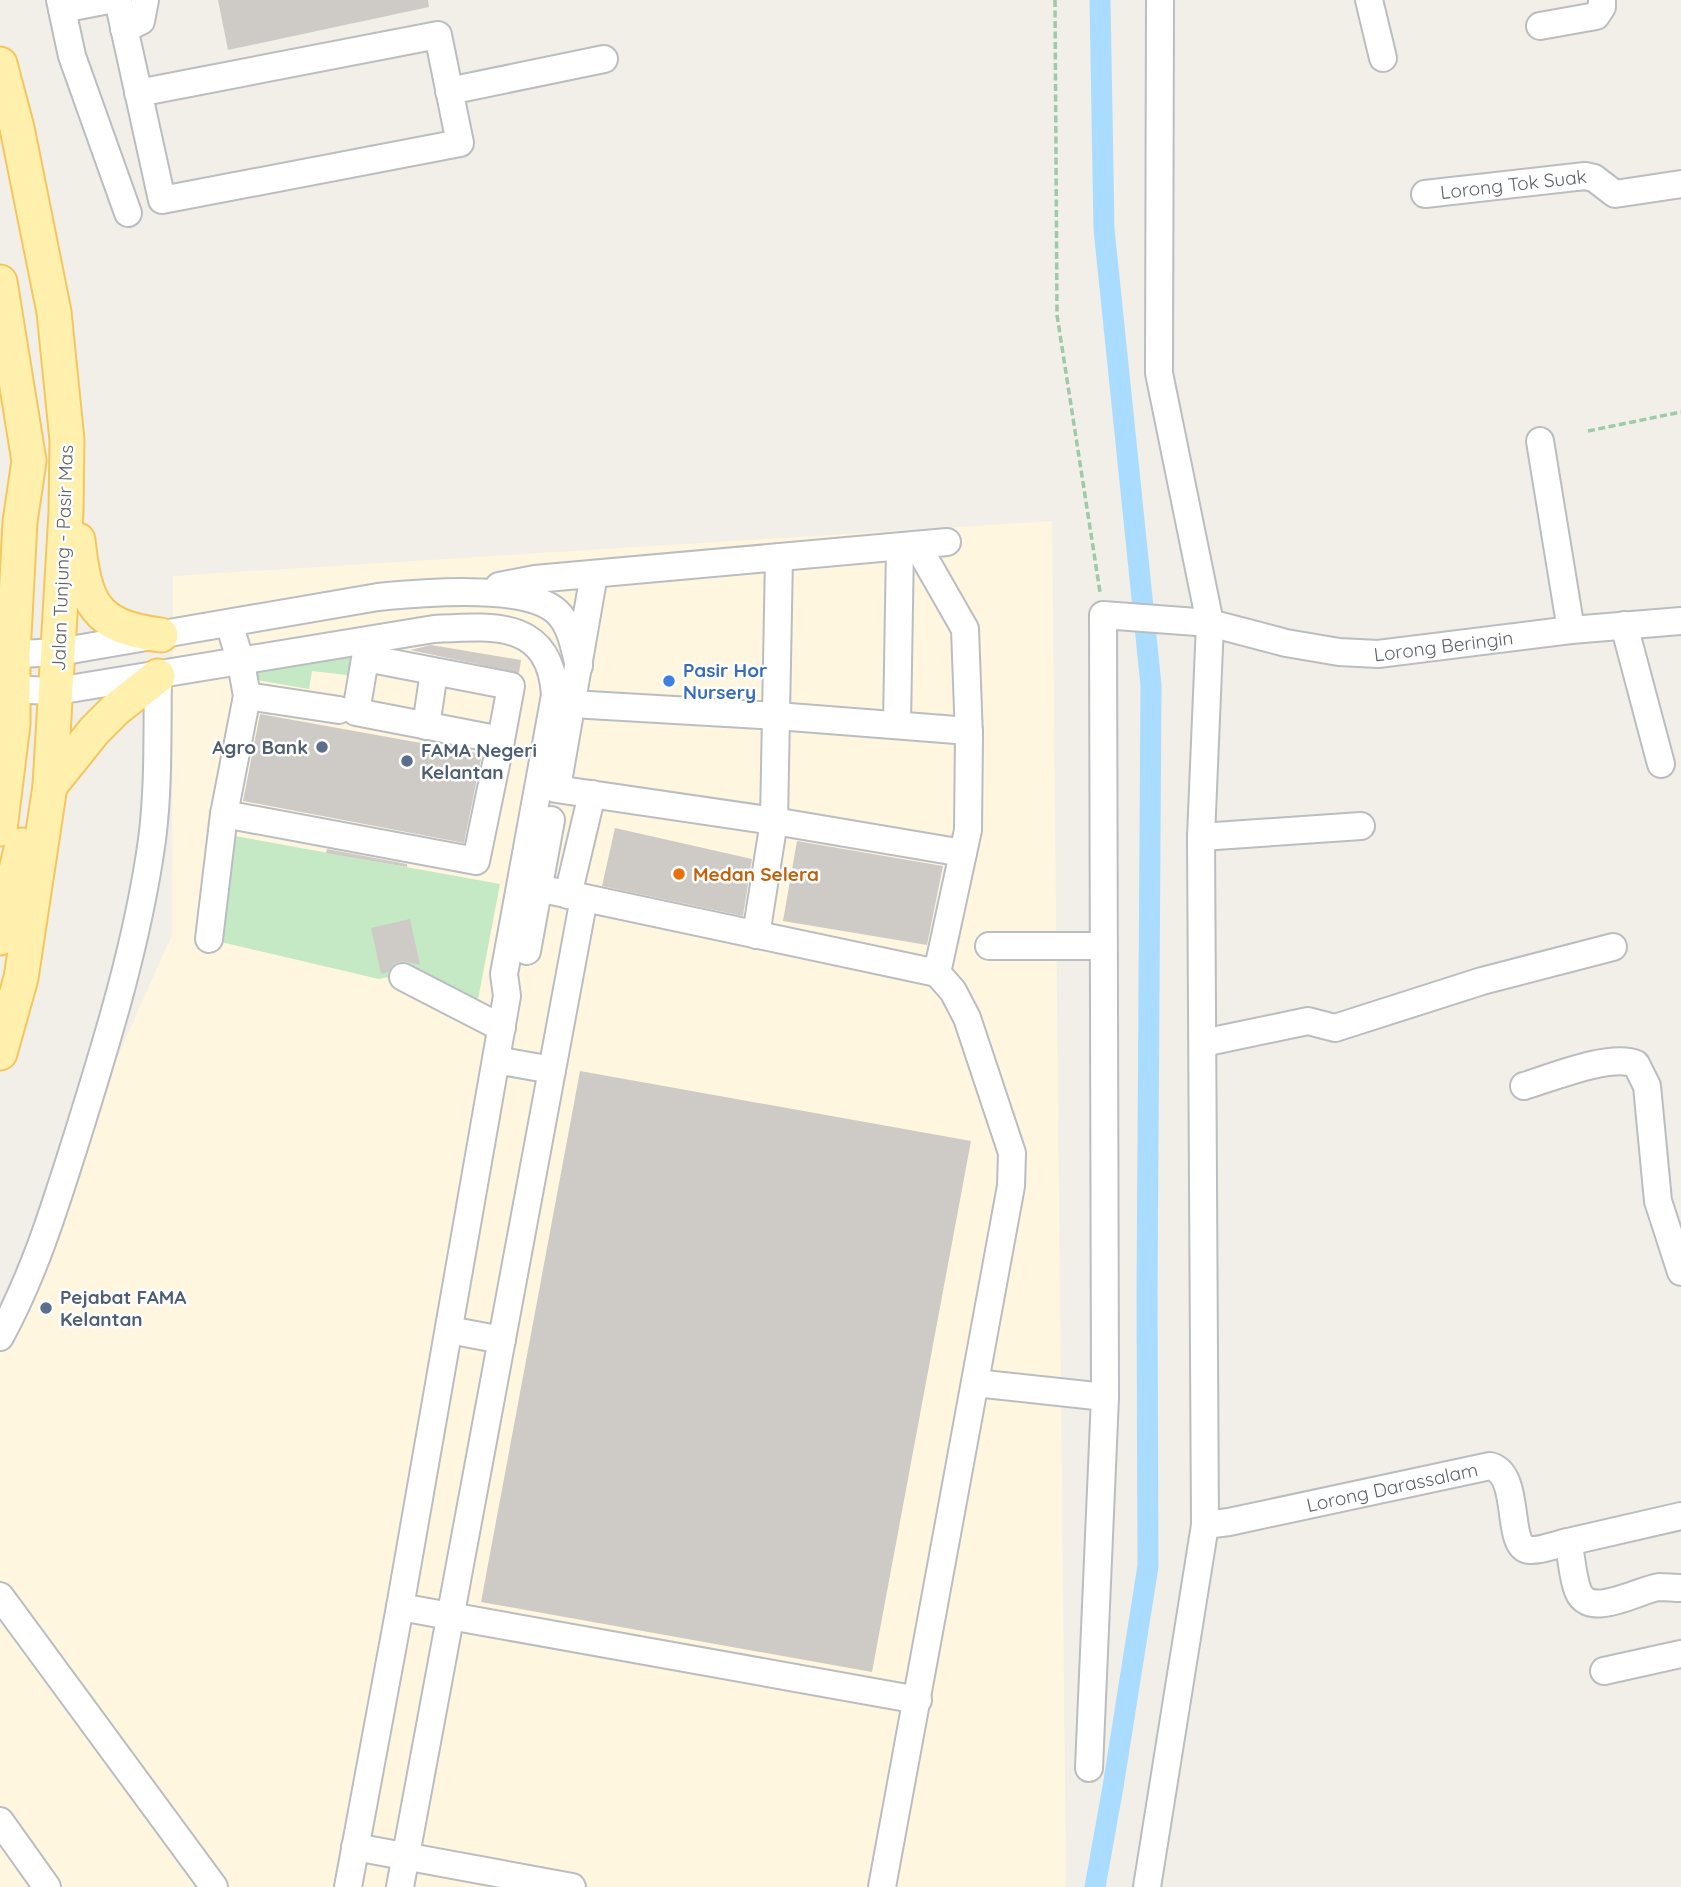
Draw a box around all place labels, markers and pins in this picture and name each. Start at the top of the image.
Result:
place label: Pasir Hor Nursery [683,658,767,704]
marker: Pasir Hor Nursery [661,673,677,689]
place label: Agro Bank [212,735,308,759]
place label: FAMA Negeri Kelantan [421,738,537,784]
marker: Agro Bank [314,739,330,755]
marker: FAMA Negeri Kelantan [399,753,415,769]
place label: Medan Selera [693,862,819,886]
marker: Medan Selera [671,866,687,882]
place label: Pejabat FAMA Kelantan [60,1285,187,1331]
marker: Pejabat FAMA Kelantan [38,1300,54,1316]

